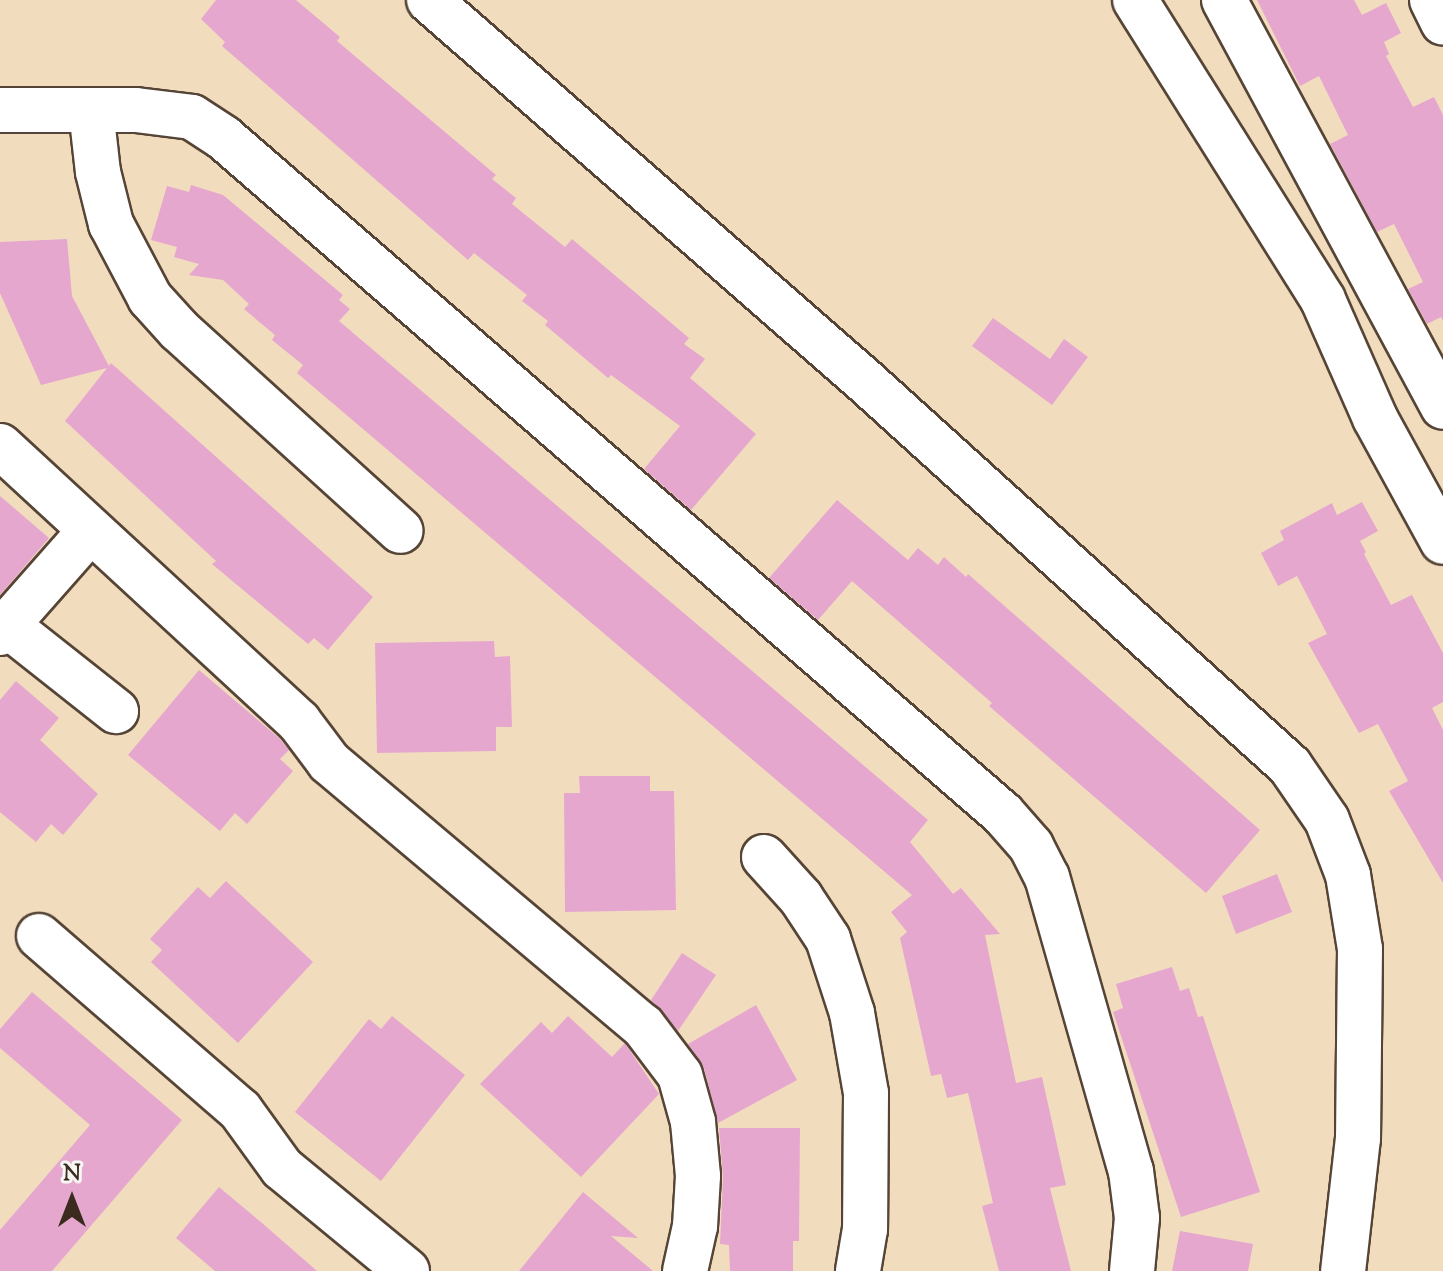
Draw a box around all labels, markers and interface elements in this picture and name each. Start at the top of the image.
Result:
north arrow [32,1159,112,1239]
text: N [63,1159,81,1191]

